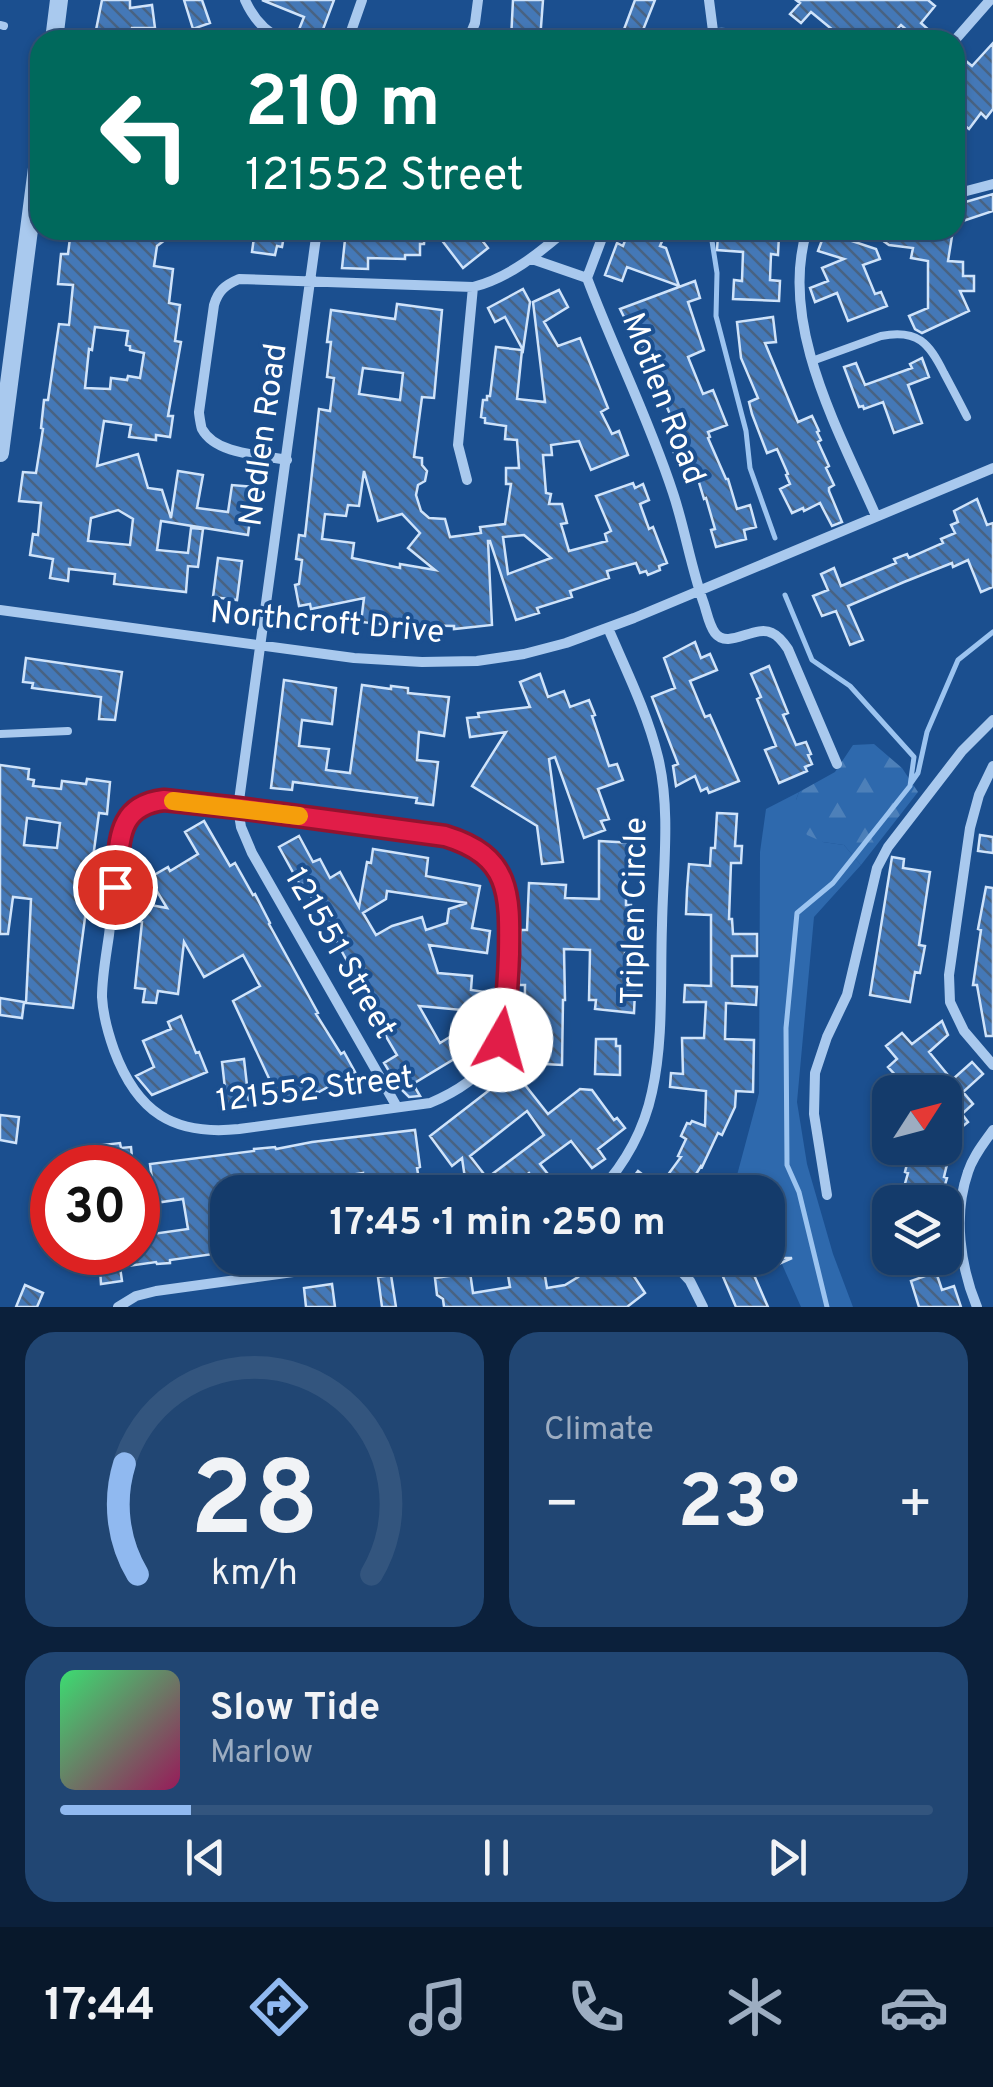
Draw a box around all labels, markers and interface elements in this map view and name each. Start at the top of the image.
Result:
text: 210 m [245,62,441,151]
icon: left [80,70,210,200]
text: 121552 Street [245,149,524,206]
street label: Motlen Road [611,308,713,490]
street label: Nedlen Road [232,341,298,529]
street label: Northcroft Drive [208,594,446,654]
street label: Triplen Circle [614,817,658,1005]
pin [73,845,158,930]
icon: arrive [88,860,143,915]
street label: 121551 Street [274,861,404,1047]
position arrow [449,988,553,1092]
street label: 121552 Street [214,1059,416,1123]
north arrow [872,1075,962,1165]
map controls [872,1075,962,1275]
speed limit sign: 30 [30,1145,160,1275]
button: layers [872,1185,962,1275]
text: 17:45 · 1 min · 250 m [330,1200,665,1249]
text: Climate [544,1411,654,1451]
text: 28 [190,1440,319,1572]
text: 23° [677,1459,800,1554]
text: − [544,1472,579,1542]
text: + [898,1472,933,1542]
text: km/h [211,1552,298,1598]
text: Slow Tide [210,1685,380,1734]
text: Marlow [210,1734,313,1774]
icon: previous [178,1830,233,1885]
icon: pause [469,1830,524,1885]
icon: next [760,1830,815,1885]
icon: directions [244,1972,314,2042]
icon: music [403,1972,473,2042]
icon: phone [561,1972,631,2042]
icon: climate [720,1972,790,2042]
icon: car [879,1972,949,2042]
text: 17:44 [44,1979,155,2036]

